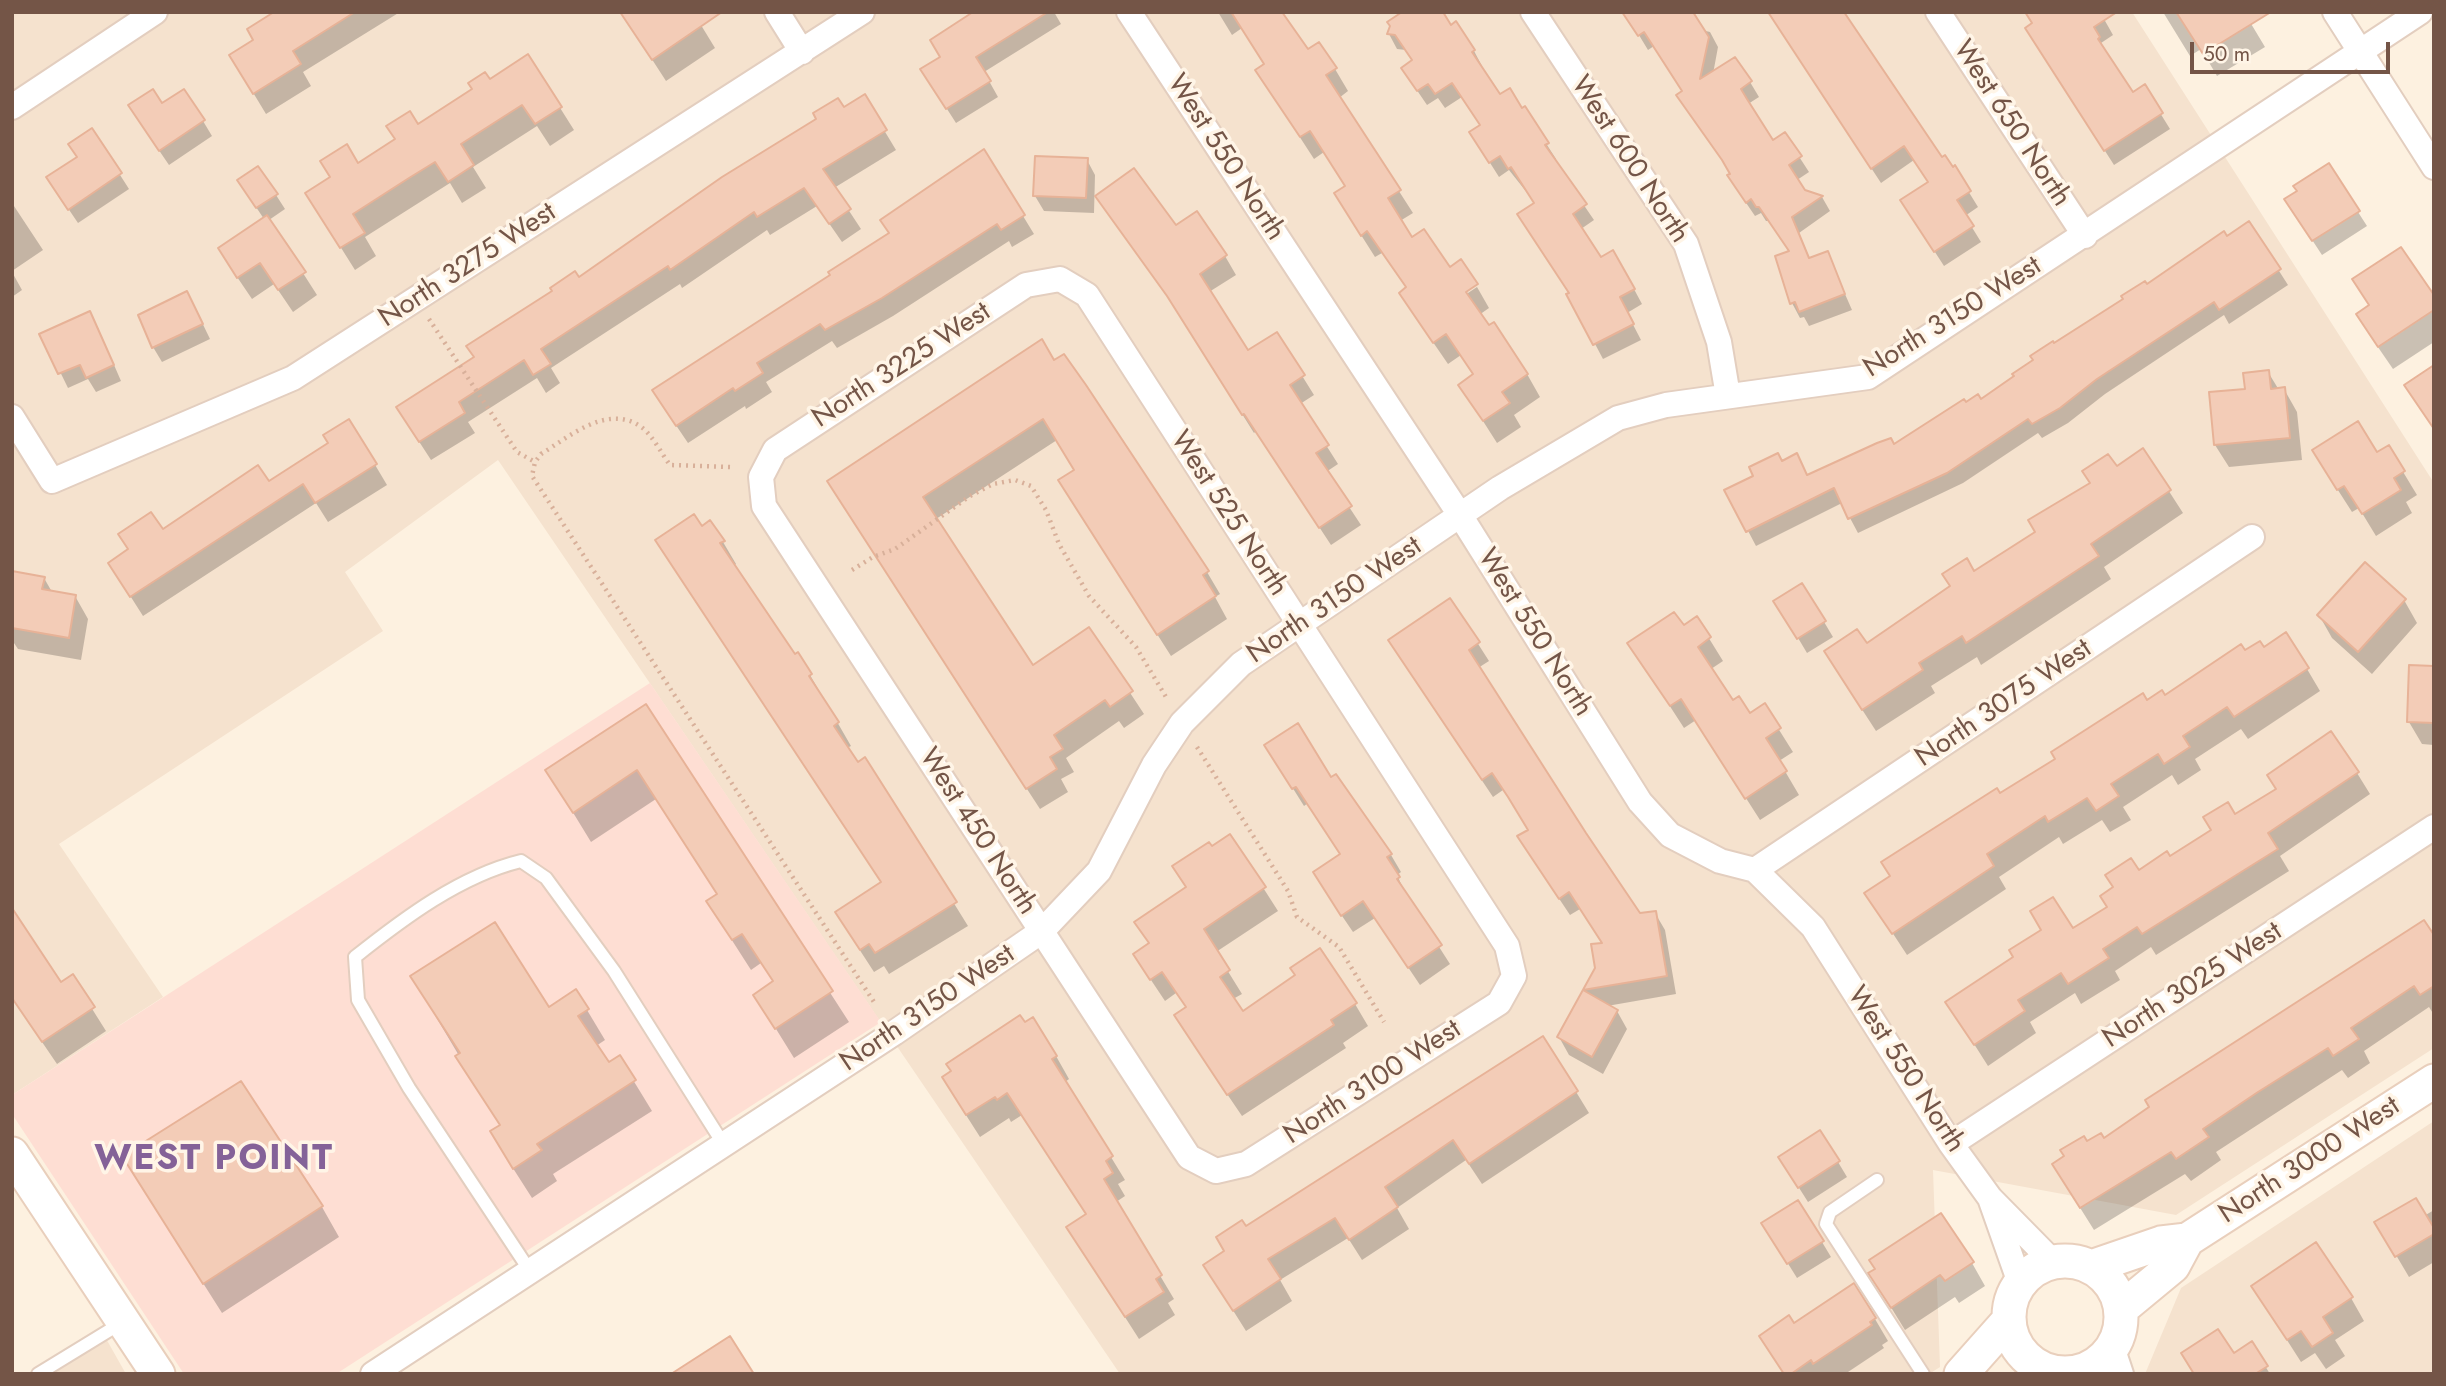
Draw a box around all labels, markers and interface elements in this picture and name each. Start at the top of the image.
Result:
scale bar [2194,28,2394,72]
street label: West 650 North [1945,35,2077,213]
text: 50 m [2203,39,2250,69]
street label: West 550 North [1159,69,1291,247]
street label: West 600 North [1563,70,1695,250]
street label: North 3275 West [373,196,563,336]
street label: North 3150 West [1858,250,2048,386]
street label: North 3225 West [807,296,997,436]
street label: West 525 North [1162,425,1294,603]
street label: North 3150 West [1241,530,1429,672]
street label: West 550 North [1469,543,1599,723]
street label: North 3075 West [1910,633,2098,775]
street label: West 450 North [911,742,1043,922]
street label: North 3025 West [2097,916,2289,1056]
street label: North 3150 West [834,938,1022,1080]
street label: West 550 North [1839,981,1971,1159]
street label: North 3100 West [1278,1013,1468,1153]
street label: North 3000 West [2213,1090,2407,1232]
district label: WEST POINT [95,1140,333,1182]

